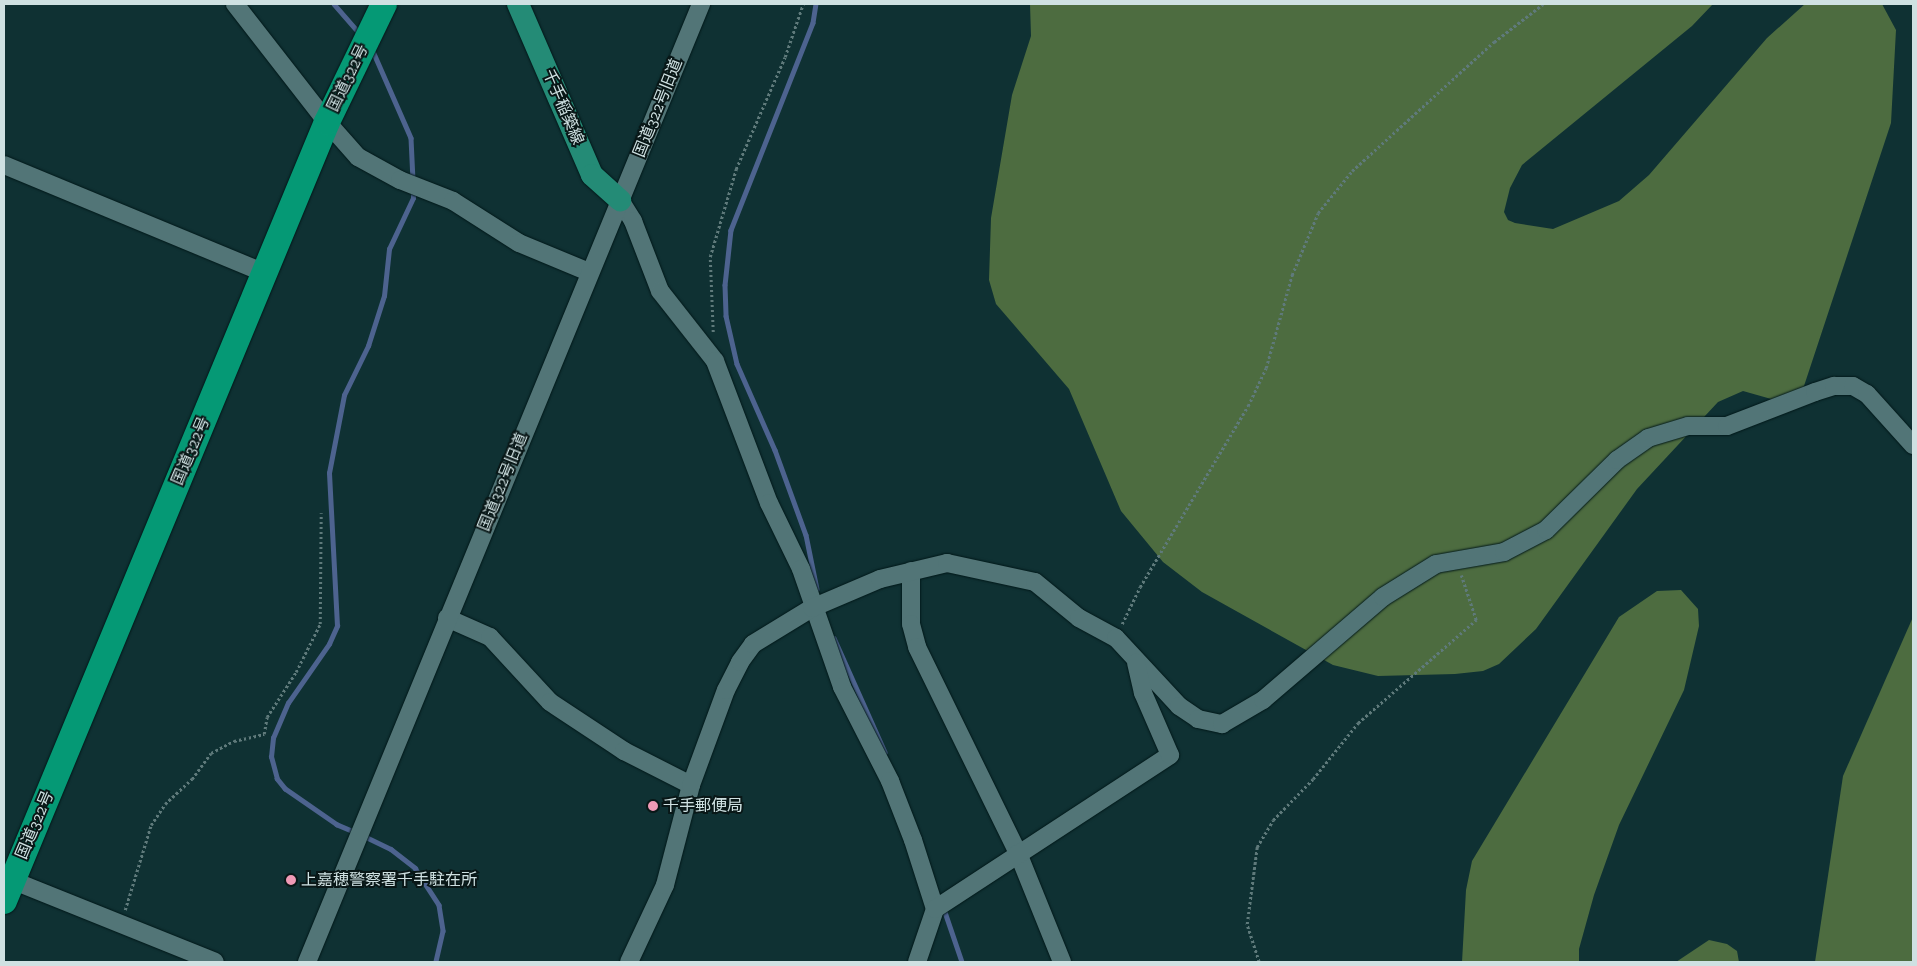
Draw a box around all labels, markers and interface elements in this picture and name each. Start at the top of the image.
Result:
street label: 国道322号 [324,41,372,115]
street label: 国道322号旧道 [630,56,686,160]
street label: 千手稲築線 [539,66,587,148]
street label: 国道322号 [168,414,214,488]
street label: 国道322号旧道 [475,430,531,534]
street label: 国道322号 [12,788,58,862]
place label: 千手郵便局 [663,796,743,816]
marker: 千手郵便局 [647,800,659,812]
place label: 上嘉穂警察署千手駐在所 [301,870,477,890]
marker: 上嘉穂警察署千手駐在所 [285,874,297,886]

